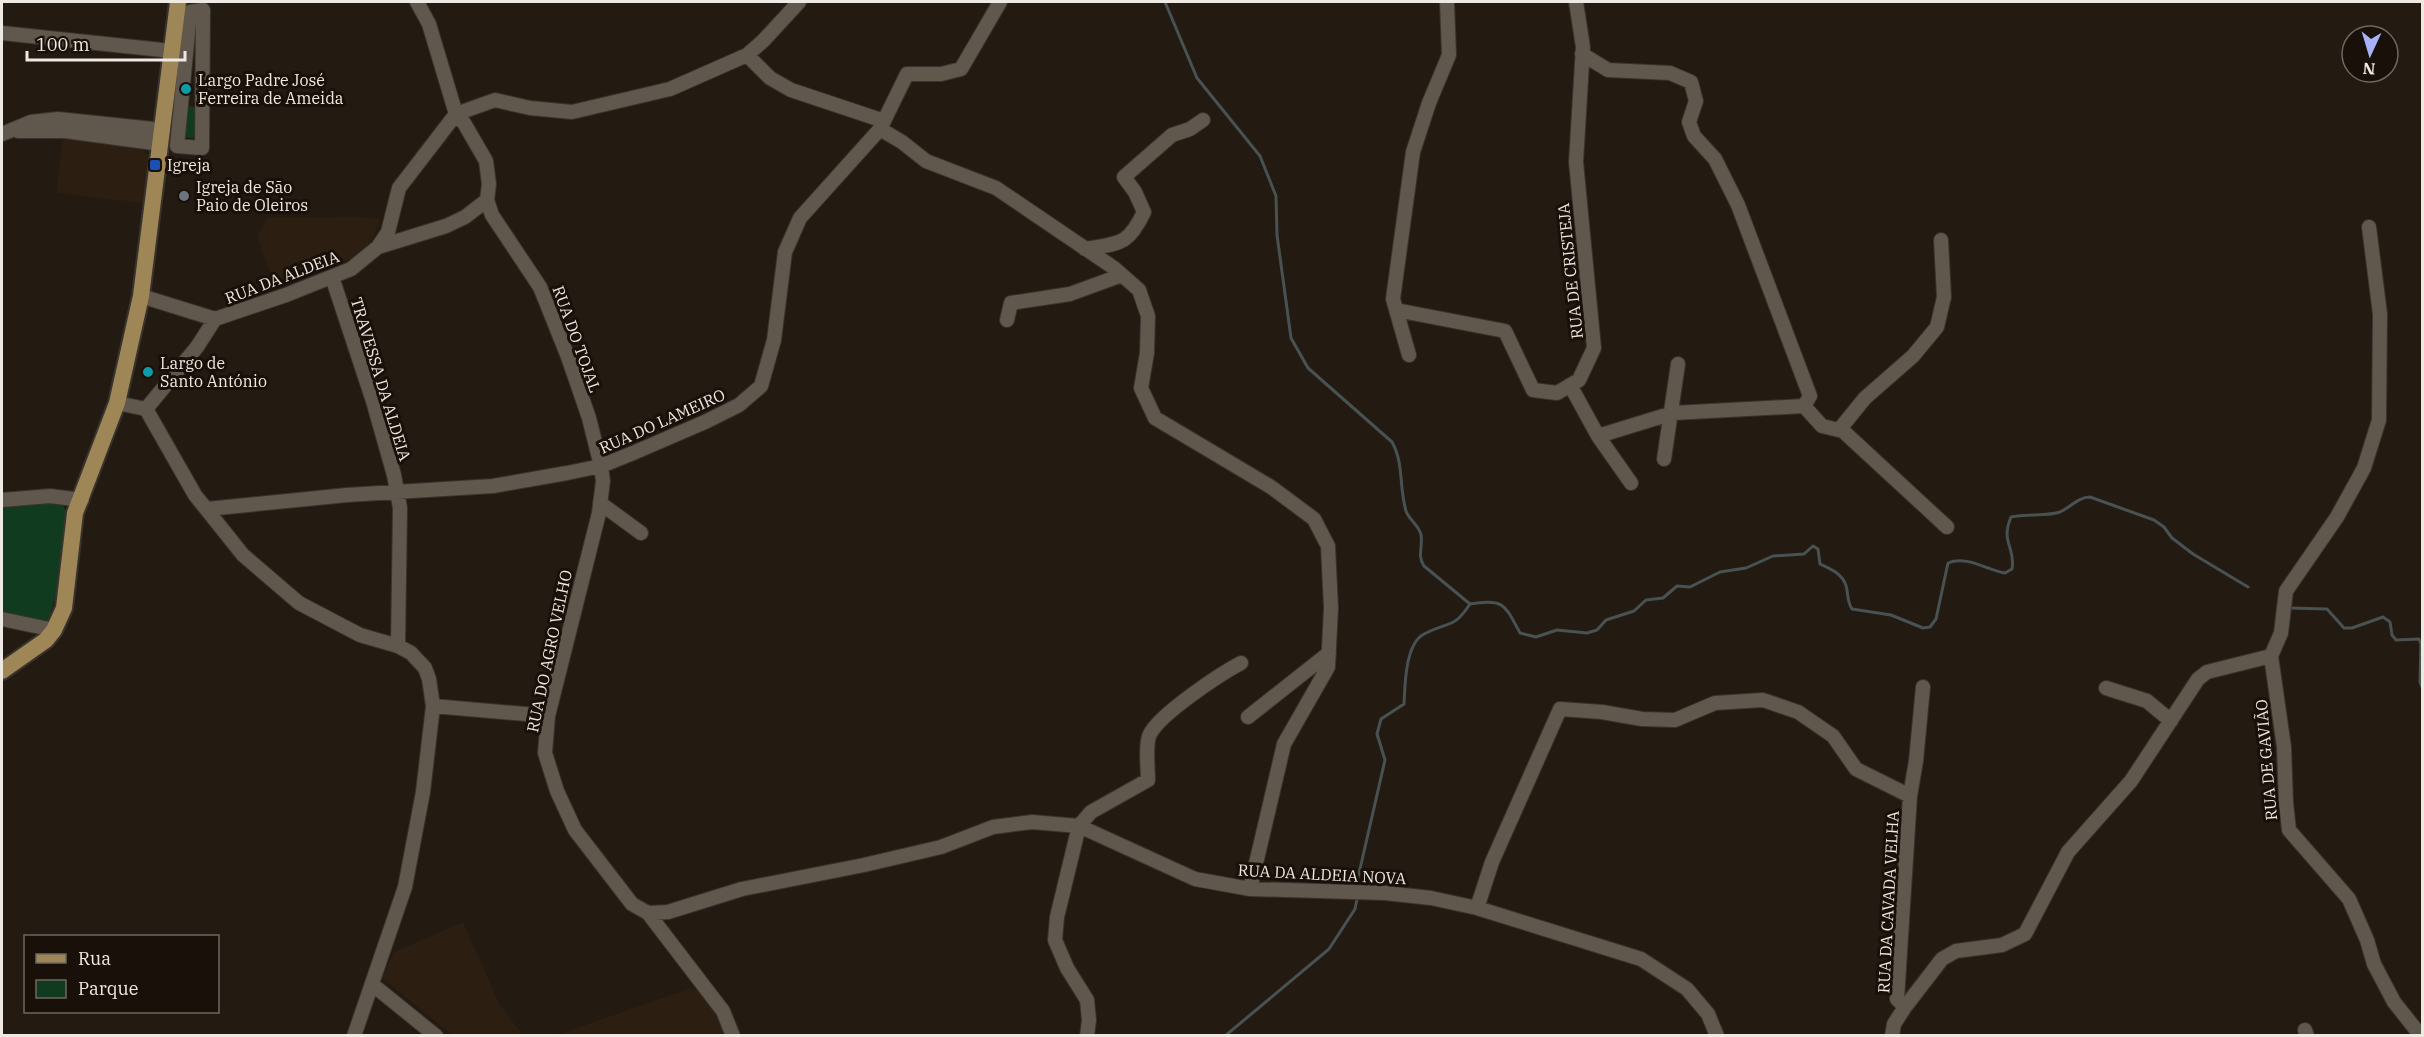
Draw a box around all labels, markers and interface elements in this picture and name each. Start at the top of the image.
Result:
scale bar [27,24,184,62]
north arrow [2340,24,2400,84]
text: 100 m [36,33,90,56]
text: N [2362,59,2376,79]
place label: Largo Padre José Ferreira de Ameida [198,70,344,108]
marker: Largo Padre José Ferreira de Ameida [179,82,193,96]
place label: Igreja [167,155,211,175]
marker: Igreja [148,158,162,172]
place label: Igreja de São Paio de Oleiros [196,177,308,215]
marker: Igreja de São Paio de Oleiros [177,189,191,203]
street label: RUA DE CRISTEJA [1553,202,1587,340]
street label: RUA DA ALDEIA [222,246,342,308]
street label: RUA DO TOJAL [548,283,606,395]
street label: TRAVESSA DA ALDEIA [347,295,415,463]
place label: Largo de Santo António [160,353,267,391]
marker: Largo de Santo António [141,365,155,379]
street label: RUA DO LAMEIRO [596,384,728,458]
street label: RUA DO AGRO VELHO [522,568,576,734]
street label: RUA DE GAVIÃO [2251,699,2281,821]
street label: RUA DA CAVADA VELHA [1873,810,1903,994]
street label: RUA DA ALDEIA NOVA [1237,860,1407,888]
legend [24,935,219,1013]
text: Rua [78,947,111,970]
text: Parque [78,977,138,1000]

